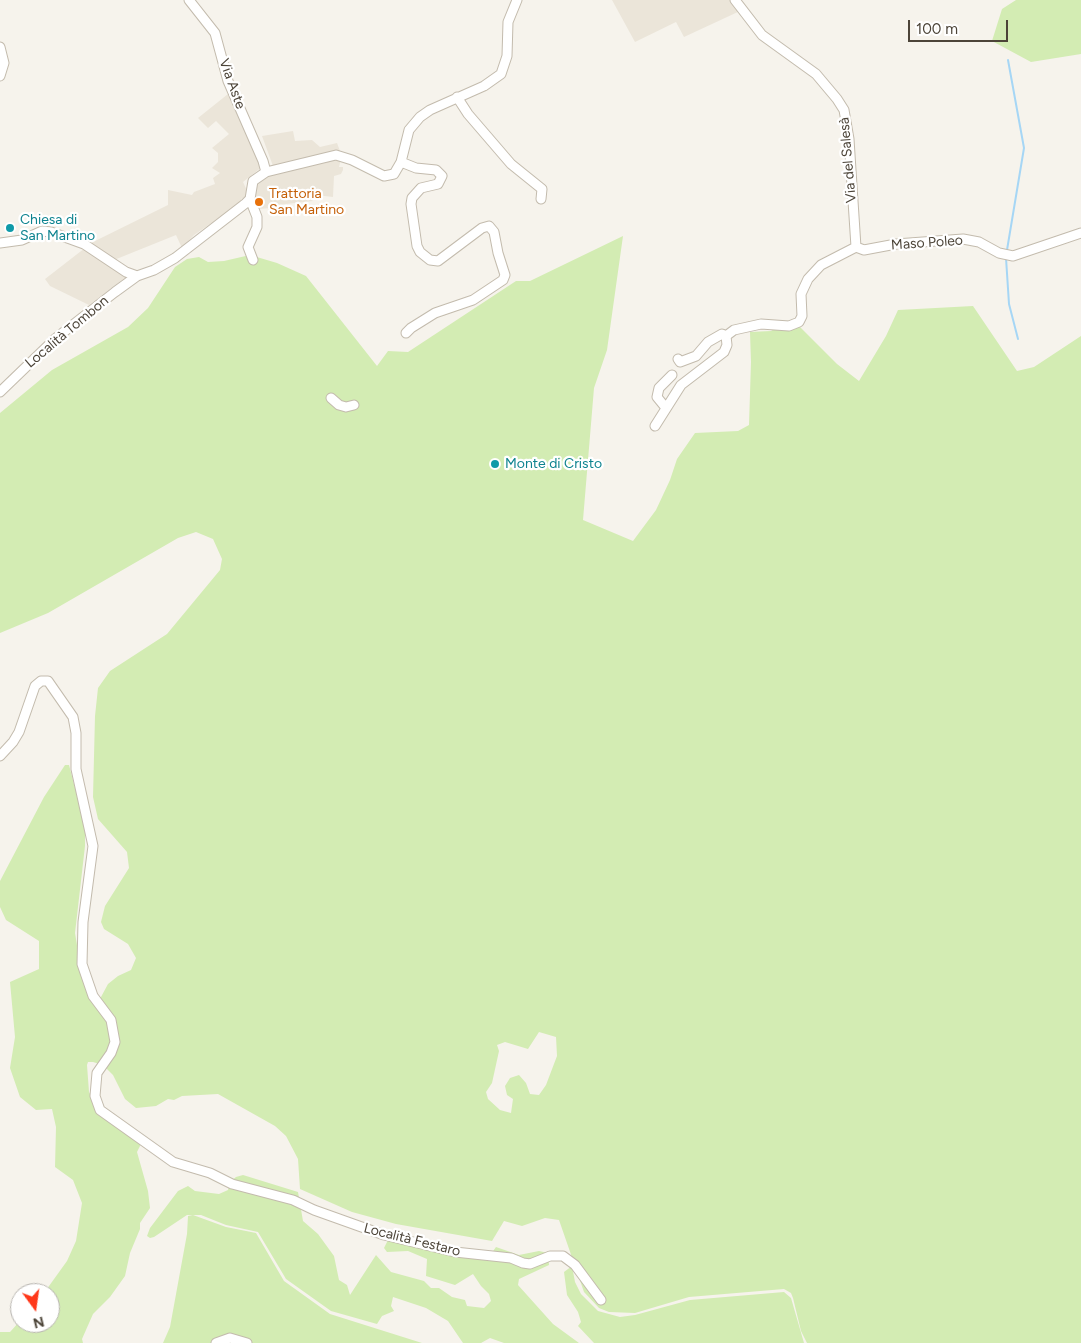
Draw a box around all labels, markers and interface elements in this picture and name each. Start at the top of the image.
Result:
scale bar [911,10,1011,42]
text: 100 m [916,20,958,38]
street label: Via Aste [215,56,249,112]
street label: Via del Salesà [836,116,860,204]
place label: Trattoria San Martino [269,186,344,218]
marker: Trattoria San Martino [253,196,265,208]
place label: Chiesa di San Martino [20,212,95,244]
marker: Chiesa di San Martino [4,222,16,234]
street label: Maso Poleo [890,232,964,254]
street label: Località Tombon [22,292,112,372]
place label: Monte di Cristo [505,456,602,472]
marker: Monte di Cristo [489,458,501,470]
street label: Località Festaro [362,1220,462,1260]
north arrow [10,1283,60,1333]
text: N [31,1313,46,1332]

